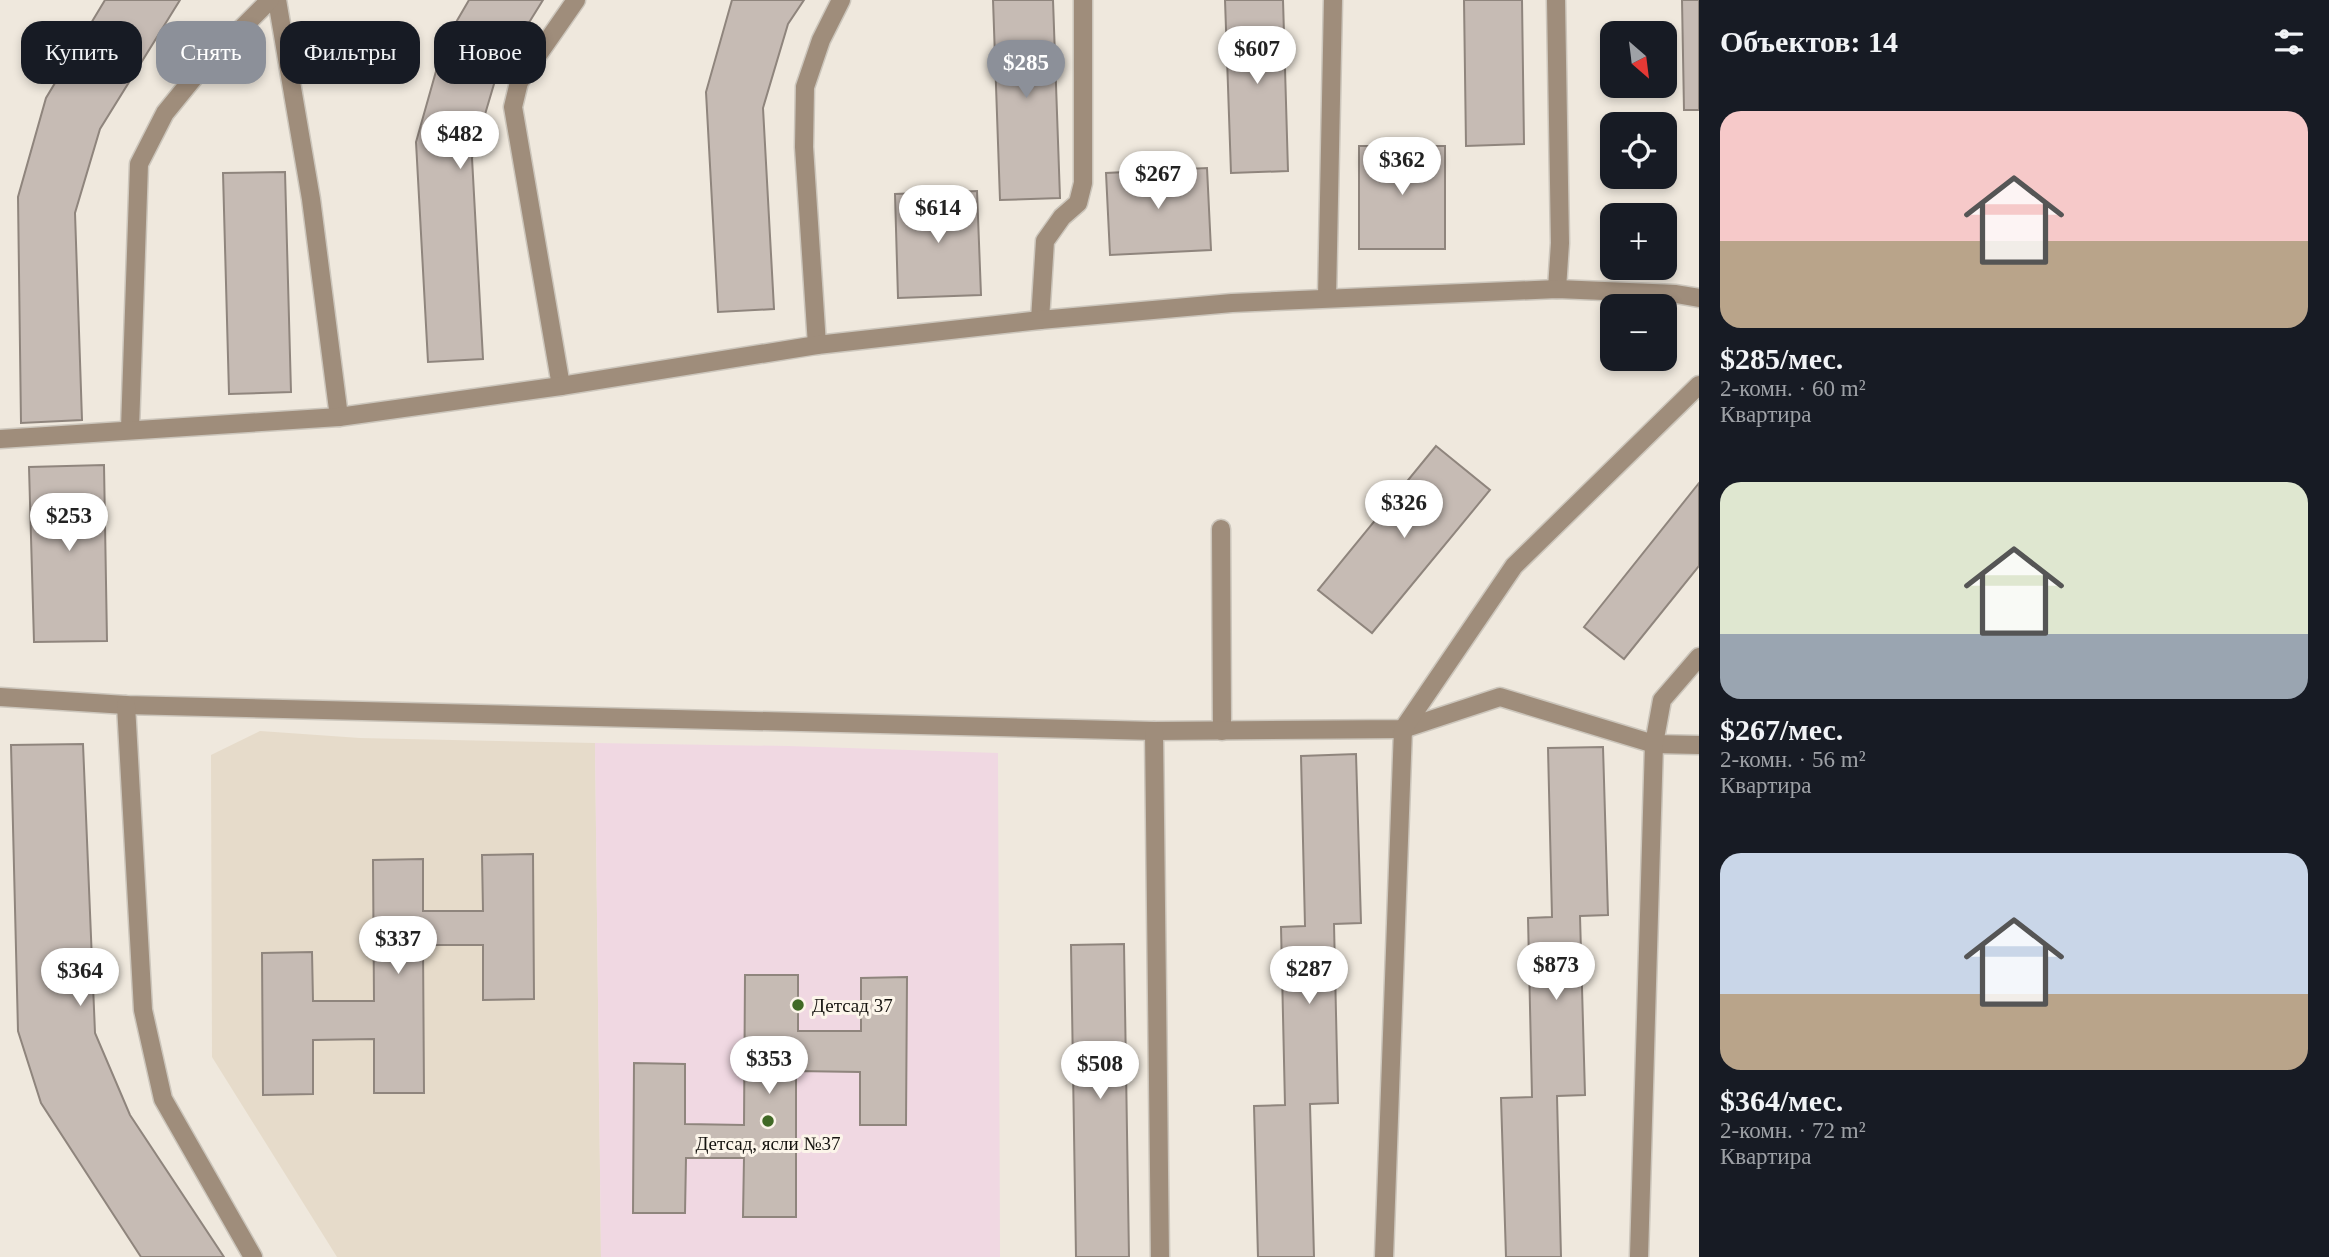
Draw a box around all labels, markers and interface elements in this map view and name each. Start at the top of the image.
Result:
chip: Купить [21,21,142,84]
chip: Снять [156,21,266,84]
chip: Фильтры [280,21,420,84]
chip: Новое [434,21,546,84]
north arrow [1600,21,1676,98]
map controls [1600,21,1677,371]
icon: filters [2270,23,2308,61]
text: Объектов: 14 [1720,25,1898,58]
pin: $607 [1216,27,1298,86]
text: $607 [1234,36,1280,61]
pin: $285 [985,41,1067,100]
text: $285 [1003,50,1049,75]
pin: $482 [419,111,501,171]
button: locate [1600,112,1677,189]
text: $482 [437,121,483,146]
pin: $362 [1361,138,1443,197]
text: $362 [1379,147,1425,172]
pin: $267 [1117,152,1199,211]
icon: home [1951,157,2077,283]
text: $267 [1135,161,1181,186]
pin: $614 [897,186,979,245]
text: $614 [915,195,961,220]
button: + [1600,203,1677,280]
button: − [1600,294,1677,371]
text: $285/мес. [1720,342,1843,375]
text: 2-комн. · 60 m² [1720,376,1866,401]
text: Квартира [1720,402,1811,427]
pin: $326 [1363,480,1445,540]
text: $326 [1381,490,1427,515]
pin: $253 [28,494,110,553]
text: $253 [46,503,92,528]
icon: home [1951,528,2077,654]
text: $267/мес. [1720,713,1843,746]
text: 2-комн. · 56 m² [1720,747,1866,772]
text: Квартира [1720,773,1811,798]
icon: home [1951,899,2077,1025]
pin: $337 [357,916,439,976]
text: $337 [375,926,421,951]
pin: $873 [1515,942,1597,1002]
pin: $287 [1268,946,1350,1006]
pin: $364 [39,948,121,1008]
text: $873 [1533,952,1579,977]
text: $287 [1286,956,1332,981]
text: $364 [57,958,103,983]
place label: Детсад 37 [812,995,893,1016]
marker: Детсад 37 [790,997,806,1013]
pin: $353 [728,1036,810,1096]
pin: $508 [1059,1042,1141,1101]
text: $353 [746,1046,792,1071]
text: $508 [1077,1051,1123,1076]
text: $364/мес. [1720,1084,1843,1117]
marker: Детсад, ясли №37 [760,1113,776,1129]
text: 2-комн. · 72 m² [1720,1118,1866,1143]
place label: Детсад, ясли №37 [695,1133,841,1154]
text: Квартира [1720,1144,1811,1169]

